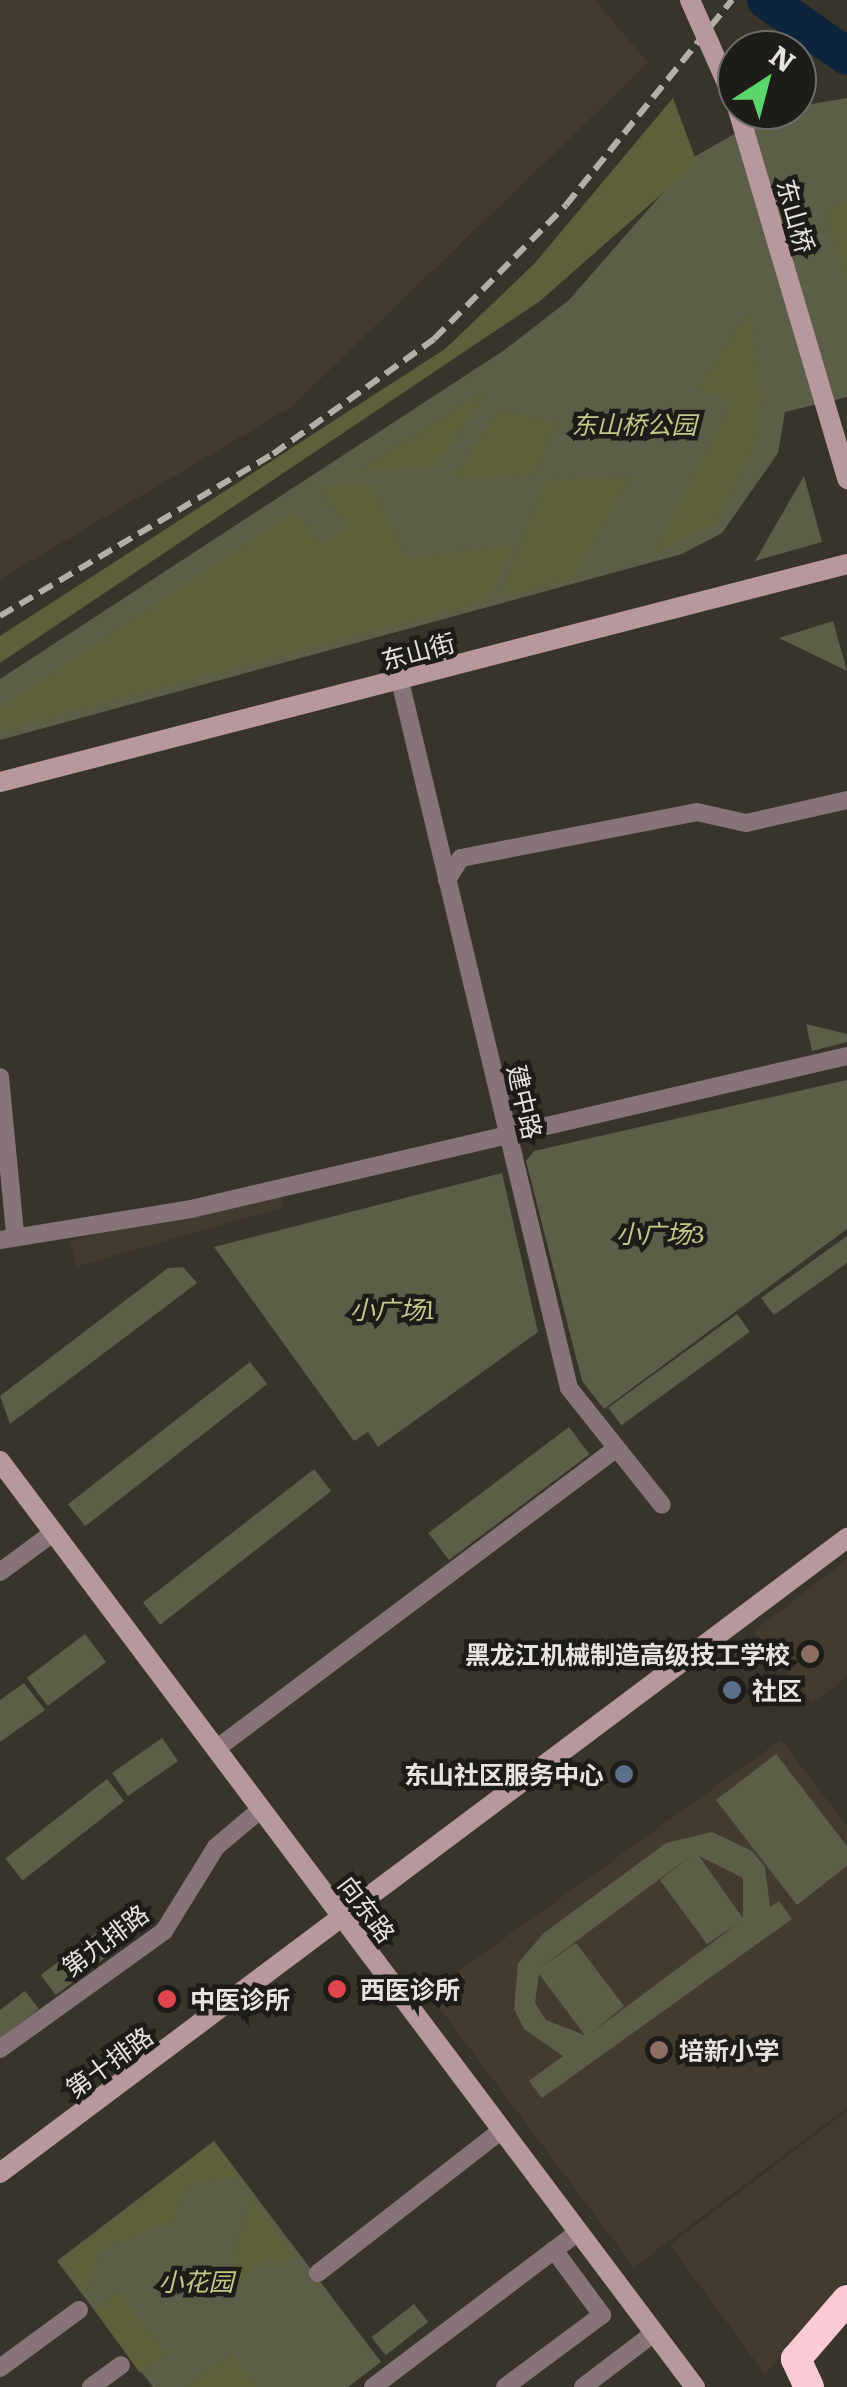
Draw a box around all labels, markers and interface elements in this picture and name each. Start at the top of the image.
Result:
north arrow [717,30,817,130]
text: N [762,33,805,81]
street label: 东山桥 [771,176,821,256]
park label: 东山桥公园 [572,409,696,439]
street label: 东山街 [378,627,458,675]
street label: 建中路 [502,1062,548,1142]
park label: 小广场3 [616,1218,704,1248]
park label: 小广场1 [350,1294,434,1324]
place label: 黑龙江机械制造高级技工学校 [465,1639,790,1669]
marker: 黑龙江机械制造高级技工学校 [799,1643,821,1665]
place label: 社区 [752,1675,802,1705]
marker: 社区 [721,1679,743,1701]
place label: 东山社区服务中心 [404,1759,604,1789]
marker: 东山社区服务中心 [613,1763,635,1785]
street label: 向东路 [332,1870,402,1948]
street label: 第九排路 [56,1898,154,1982]
place label: 西医诊所 [360,1974,460,2004]
marker: 西医诊所 [324,1976,350,2002]
place label: 中医诊所 [190,1984,290,2014]
marker: 中医诊所 [154,1986,180,2012]
street label: 第十排路 [60,2020,158,2104]
place label: 培新小学 [679,2035,779,2065]
marker: 培新小学 [648,2039,670,2061]
park label: 小花园 [159,2266,233,2296]

